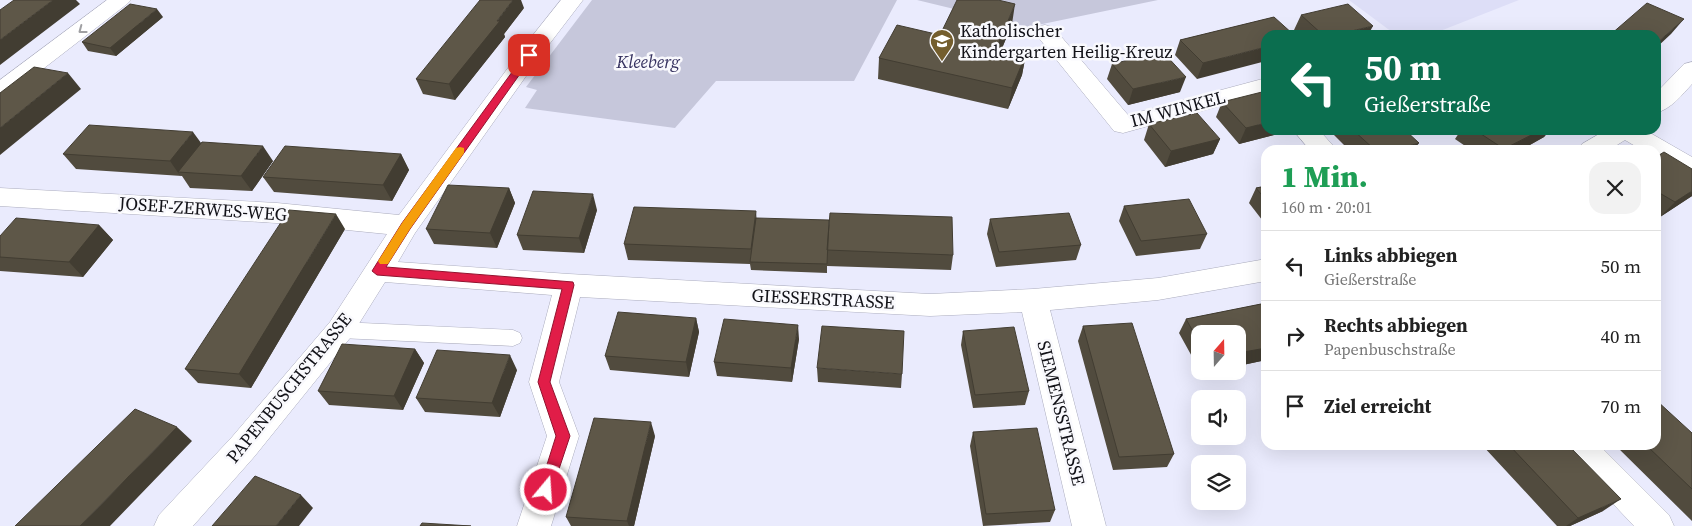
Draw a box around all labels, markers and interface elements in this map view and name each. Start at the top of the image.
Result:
place label: Katholischer Kindergarten Heilig-Kreuz [960,18,1173,64]
one-way arrow [79,24,88,32]
school or university icon: Katholischer Kindergarten Heilig-Kreuz [929,28,955,62]
pin [508,34,550,76]
icon: arrive [515,41,543,69]
text: 50 m [1364,44,1441,92]
park label: Kleeberg [615,49,681,74]
icon: left [1281,50,1346,115]
street label: IM WINKEL [1128,84,1228,133]
text: Gießerstraße [1364,89,1491,119]
text: 1 Min. [1281,156,1368,197]
button: close [1589,162,1641,214]
street label: JOSEF-ZERWES-WEG [117,190,288,227]
text: 160 m · 20:01 [1281,196,1372,218]
text: Links abbiegen [1324,242,1457,268]
icon: left [1281,252,1309,280]
text: 50 m [1600,253,1641,279]
text: Gießerstraße [1324,268,1416,290]
street label: GIESSERSTRASSE [751,282,895,315]
street label: PAPENBUSCHSTRASSE [220,307,357,468]
text: Rechts abbiegen [1324,312,1468,338]
icon: right [1281,322,1309,350]
text: 40 m [1600,323,1641,349]
north arrow [1191,325,1246,380]
map controls [1191,325,1246,510]
street label: SIEMENSSTRASSE [1031,338,1092,488]
text: Papenbuschstraße [1324,338,1456,360]
button: sound [1191,390,1246,445]
icon: arrive [1281,392,1309,420]
text: Ziel erreicht [1324,393,1431,419]
text: 70 m [1600,393,1641,419]
button: layers [1191,455,1246,510]
position arrow [519,463,571,515]

